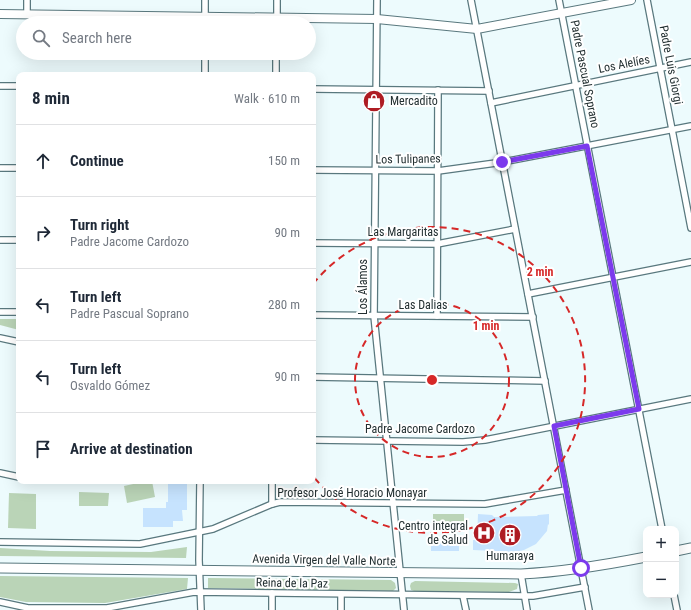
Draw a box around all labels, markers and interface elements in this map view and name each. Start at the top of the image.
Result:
search box [16,16,316,60]
street label: Padre Pascual Soprano [568,19,602,129]
street label: Padre Luis Giorgi [656,24,686,106]
icon: search [30,27,52,49]
text: Search here [62,29,132,47]
street label: Los Alelíes [597,52,651,76]
text: 8 min [32,88,70,108]
shop icon: Mercadito [361,88,387,114]
text: Walk · 610 m [234,91,300,106]
place label: Mercadito [390,94,438,108]
icon: ahead [32,150,54,172]
street label: Los Tulipanes [375,151,441,167]
text: Continue [70,152,124,170]
text: 150 m [268,153,300,168]
route end [493,153,511,171]
text: Turn right [70,216,129,234]
icon: right [32,222,54,244]
text: 90 m [274,225,300,240]
street label: Las Margaritas [368,225,438,239]
text: Padre Jacome Cardozo [70,234,189,249]
street label: Los Álamos [355,259,370,315]
text: 2 min [527,265,553,279]
text: Turn left [70,288,121,306]
icon: left [32,294,54,316]
text: 280 m [268,297,300,312]
street label: Las Dalias [398,298,448,312]
text: Padre Pascual Soprano [70,306,189,321]
text: 1 min [473,319,499,333]
text: Turn left [70,360,121,378]
icon: left [32,366,54,388]
text: 90 m [274,369,300,384]
centre of rings [425,373,439,387]
text: Osvaldo Gómez [70,378,150,393]
street label: Padre Jacome Cardozo [365,422,475,436]
icon: arrive [32,438,54,460]
text: Arrive at destination [70,440,193,458]
street label: Profesor José Horacio Monayar [277,486,427,500]
place label: Centro integral de Salud [398,519,468,547]
hospital icon: Centro integral de Salud [471,520,497,546]
building icon: Humaraya [497,522,523,548]
map controls [643,526,679,598]
button: + [643,526,679,562]
place label: Humaraya [486,549,534,563]
street label: Avenida Virgen del Valle Norte [252,552,396,568]
route start [572,559,590,577]
button: − [643,562,679,598]
street label: Reina de la Paz [256,575,328,591]

